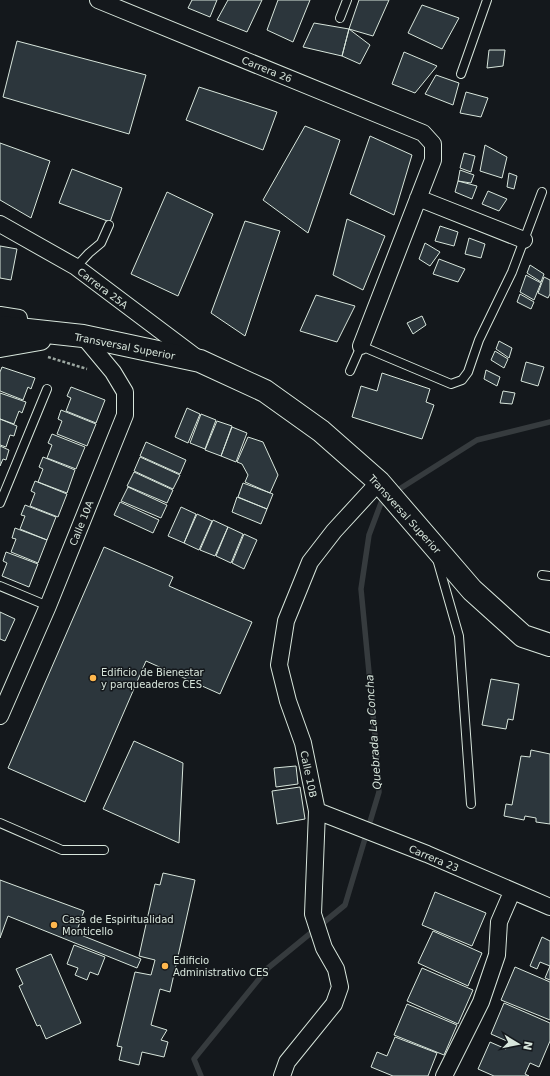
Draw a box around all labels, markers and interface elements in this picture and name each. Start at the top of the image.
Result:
street label: Carrera 26 [240,54,294,85]
street label: Carrera 25A [75,266,130,311]
street label: Transversal Superior [73,331,177,362]
street label: Transversal Superior [366,472,444,557]
street label: Calle 10A [67,499,96,547]
place label: Edificio de Bienestar y parqueaderos CES [101,667,205,690]
marker: Edificio de Bienestar y parqueaderos CES [88,673,98,683]
water label: Quebrada La Concha [363,674,384,790]
street label: Calle 10B [298,750,319,799]
street label: Carrera 23 [407,843,460,874]
place label: Casa de Espiritualidad Monticello [62,914,174,937]
marker: Casa de Espiritualidad Monticello [49,920,59,930]
place label: Edificio Administrativo CES [173,955,269,978]
marker: Edificio Administrativo CES [160,961,170,971]
north arrow [498,1024,538,1064]
text: N [520,1040,535,1051]

